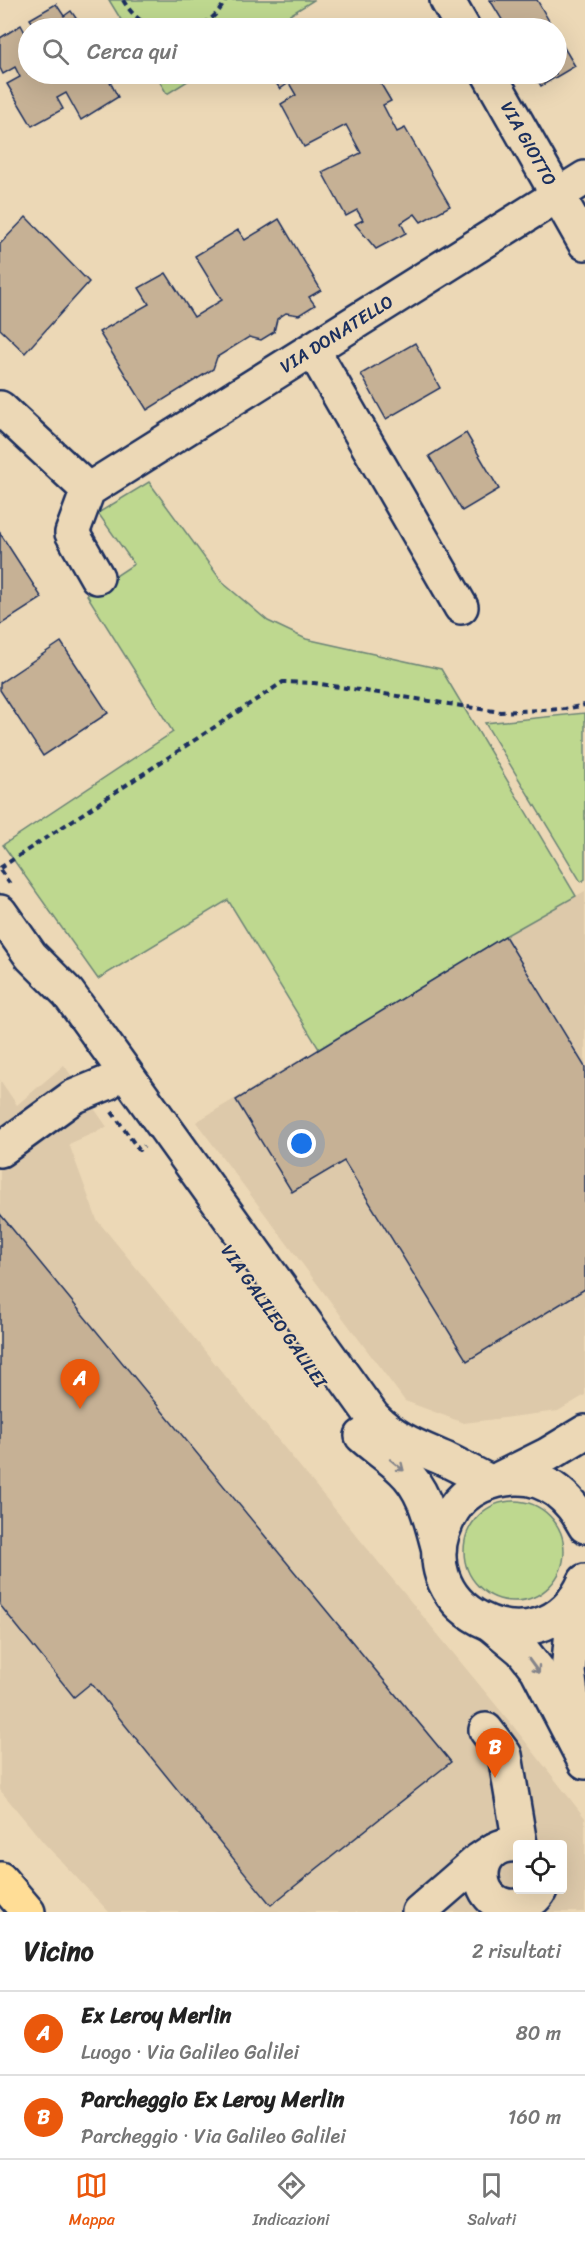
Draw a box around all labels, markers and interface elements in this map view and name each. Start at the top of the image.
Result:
search box [18,18,567,84]
text: Cerca qui [87,32,177,71]
icon: search [39,35,72,68]
street label: VIA GIOTTO [492,95,565,192]
street label: VIA DONATELLO [273,286,400,382]
your location [287,1129,316,1158]
street label: VIA GALILEO GALILEI [212,1237,337,1396]
pin: A [60,1360,100,1409]
one-way arrow [388,1458,404,1471]
one-way arrow [528,1657,540,1673]
pin: B [476,1728,514,1778]
map controls [513,1840,567,1894]
button: locate [513,1840,567,1894]
text: Vicino [24,1928,94,1974]
text: 2 risultati [472,1934,561,1969]
text: Ex Leroy Merlin [81,1996,232,2035]
text: A [37,2016,50,2051]
text: 80 m [516,2016,561,2051]
text: Luogo · Via Galileo Galilei [81,2035,299,2070]
text: Parcheggio Ex Leroy Merlin [81,2080,344,2119]
text: B [37,2100,50,2135]
text: 160 m [508,2100,561,2135]
text: Parcheggio · Via Galileo Galilei [81,2119,346,2154]
tab: Mappa [69,2169,115,2234]
tab: Indicazioni [253,2169,330,2234]
tab: Salvati [467,2169,516,2234]

